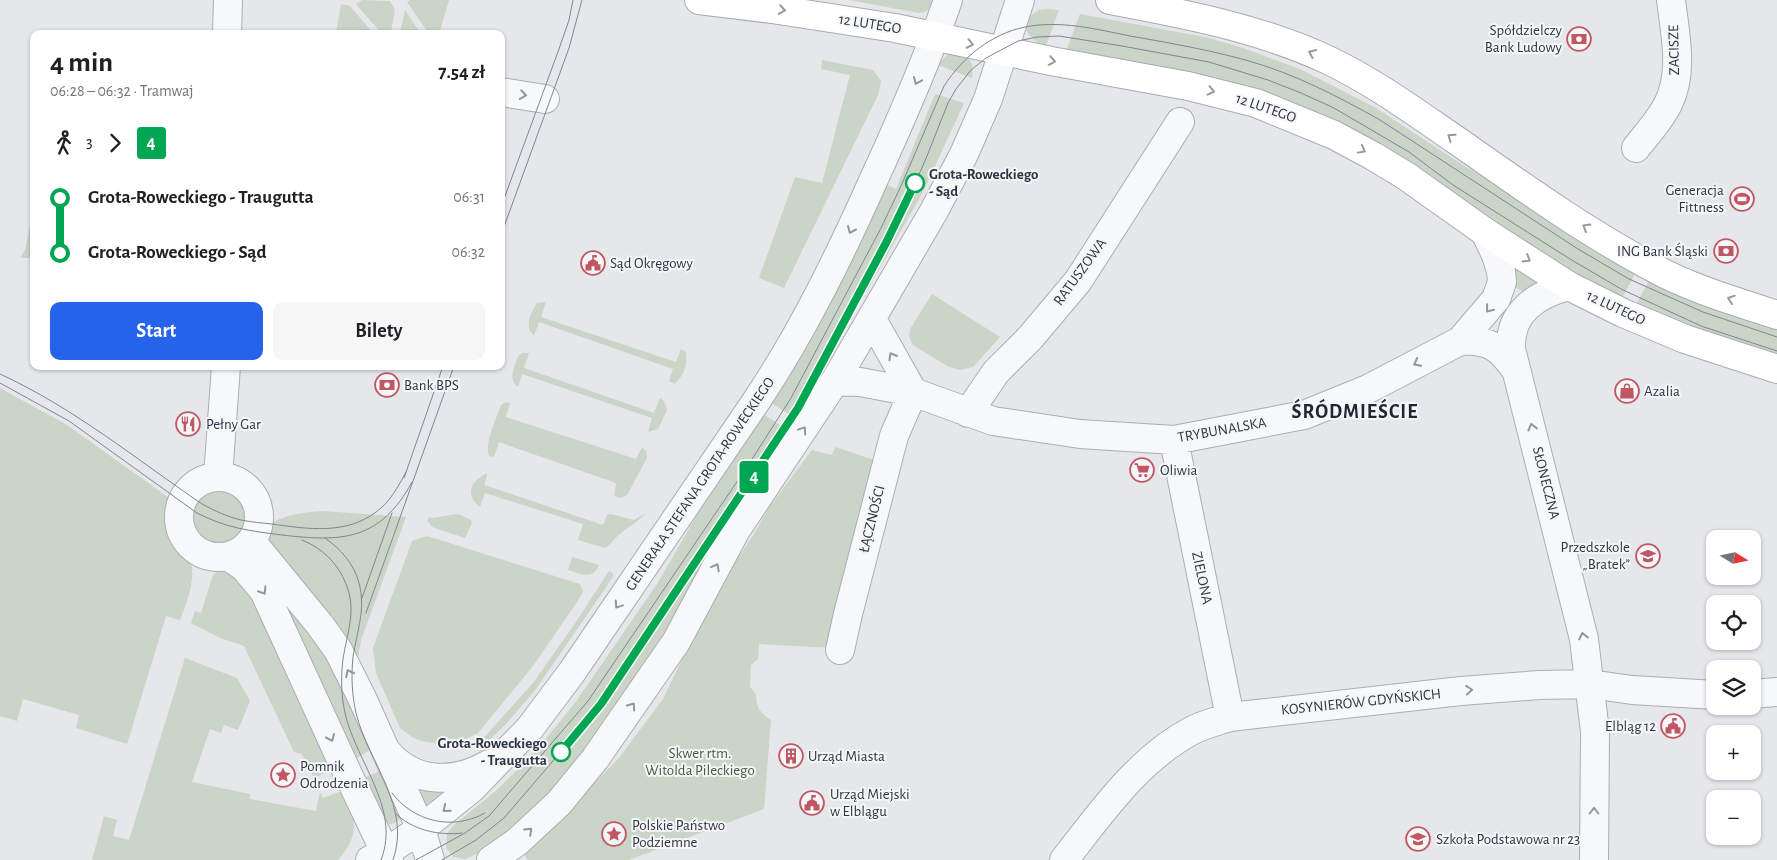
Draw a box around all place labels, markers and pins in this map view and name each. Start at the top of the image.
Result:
place label: Spółdzielczy Bank Ludowy [1485,23,1563,55]
bank icon: Spółdzielczy Bank Ludowy [1566,26,1592,52]
place label: Grota-Roweckiego - Sąd [929,167,1039,199]
marker: Grota-Roweckiego - Sąd [905,173,925,193]
place label: Generacja Fittness [1665,183,1724,215]
sports icon: Generacja Fittness [1729,186,1755,212]
bank icon: ING Bank Śląski [1713,238,1739,264]
place label: ING Bank Śląski [1617,242,1708,259]
public building icon: Sąd Okręgowy [580,250,606,276]
place label: Sąd Okręgowy [610,256,693,271]
bank icon: Bank BPS [374,372,400,398]
place label: Bank BPS [404,378,459,393]
shop icon: Azalia [1614,378,1640,404]
place label: Azalia [1644,384,1680,399]
restaurant icon: Pełny Gar [175,411,201,437]
place label: Pełny Gar [206,417,261,432]
supermarket icon: Oliwia [1129,457,1155,483]
place label: Oliwia [1160,463,1198,478]
place label: Przedszkole „Bratek” [1561,540,1630,572]
school or university icon: Przedszkole „Bratek” [1635,543,1661,569]
public building icon: Elbląg 12 [1660,713,1686,739]
place label: Elbląg 12 [1605,719,1656,734]
place label: Grota-Roweckiego - Traugutta [438,736,547,768]
marker: Grota-Roweckiego - Traugutta [551,742,571,762]
building icon: Urząd Miasta [778,743,804,769]
place label: Urząd Miasta [808,749,885,764]
place label: Pomnik Odrodzenia [300,759,369,791]
place icon: Pomnik Odrodzenia [270,762,296,788]
place label: Urząd Miejski w Elblągu [830,787,910,819]
public building icon: Urząd Miejski w Elblągu [799,790,825,816]
place label: Polskie Państwo Podziemne [632,818,725,850]
place icon: Polskie Państwo Podziemne [601,821,627,847]
school or university icon: Szkoła Podstawowa nr 23 [1405,826,1431,852]
place label: Szkoła Podstawowa nr 23 [1436,832,1580,847]

